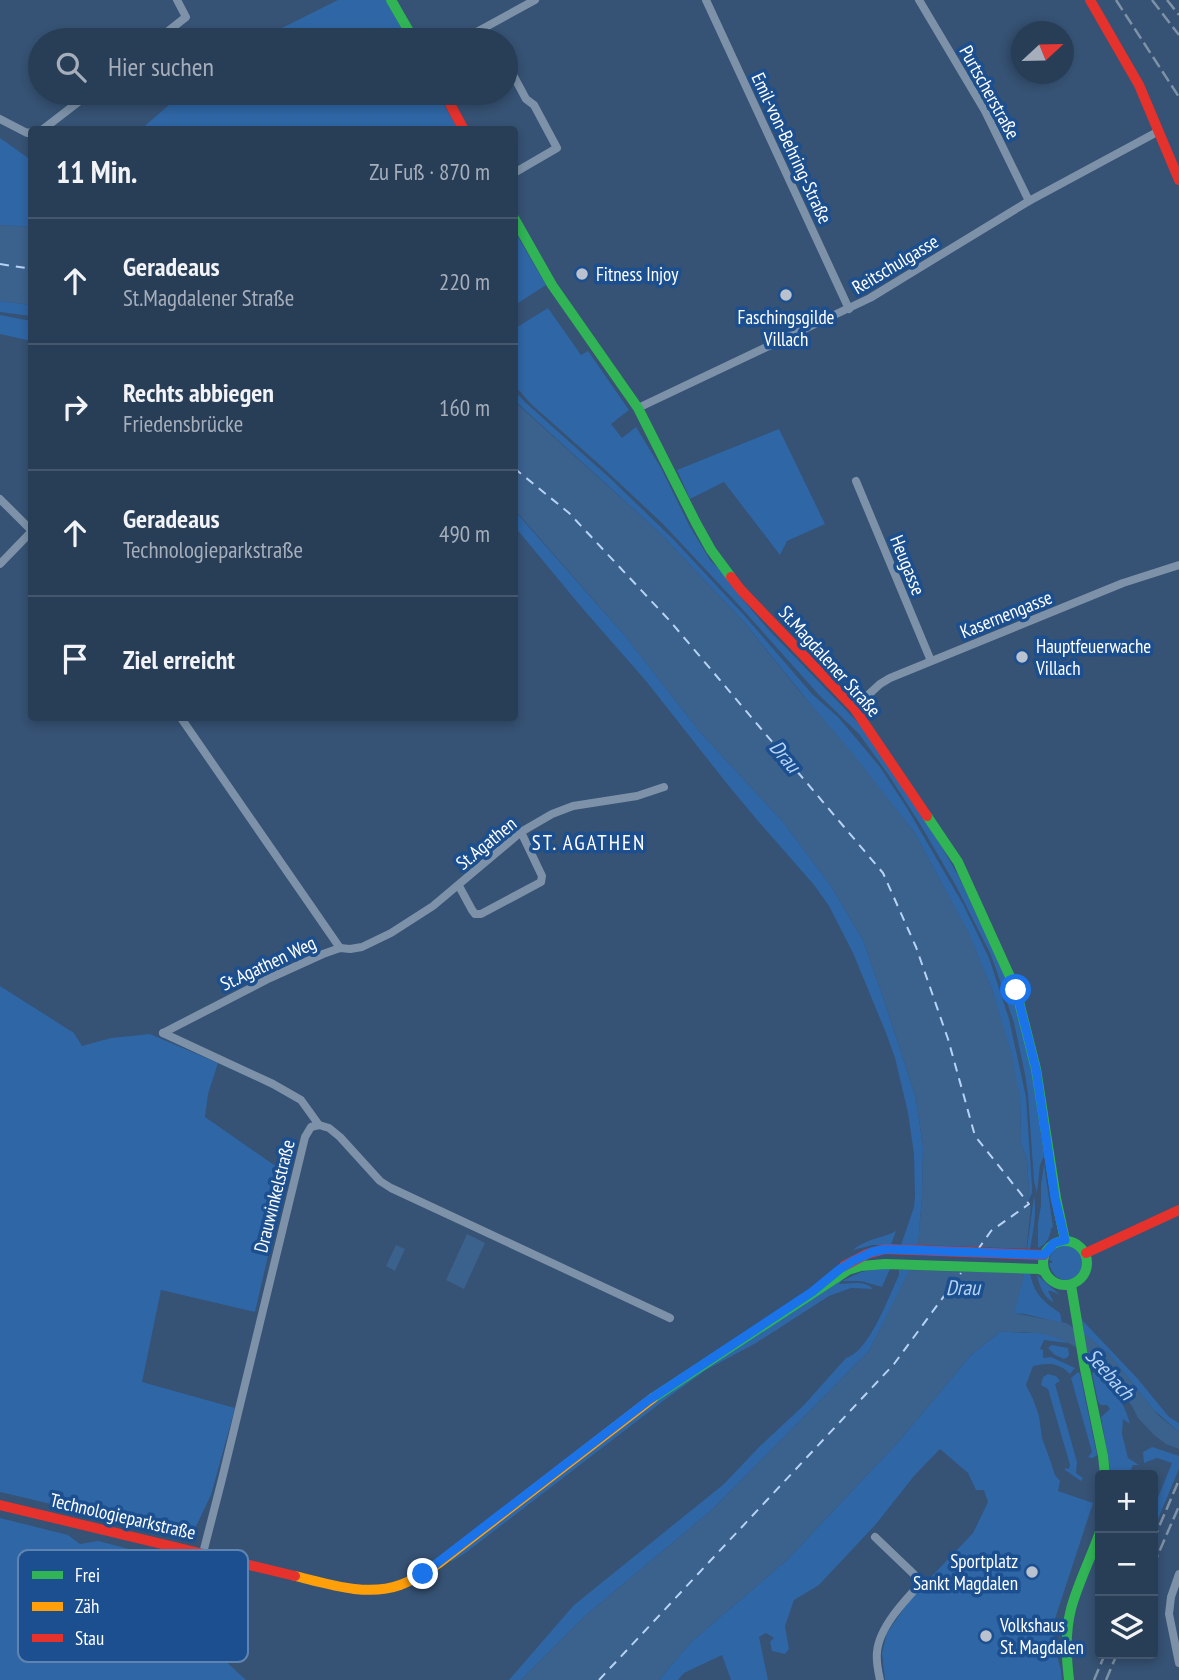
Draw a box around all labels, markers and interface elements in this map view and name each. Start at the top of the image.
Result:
north arrow [1011,21,1074,84]
search box [28,28,518,105]
street label: Purtscherstraße [954,41,1026,143]
icon: search [52,48,90,86]
text: Hier suchen [108,50,214,83]
street label: Emil-von-Behring-Straße [746,69,838,227]
text: 11 Min. [56,152,137,191]
text: Zu Fuß · 870 m [369,157,490,186]
street label: Reitschulgasse [848,229,943,299]
text: Geradeaus [123,250,220,283]
icon: ahead [56,262,94,300]
place label: Fitness Injoy [596,262,679,286]
marker: Fitness Injoy [574,266,590,282]
text: 220 m [439,267,490,296]
text: St.Magdalener Straße [123,283,294,312]
marker: Faschingsgilde Villach [778,287,794,303]
place label: Faschingsgilde Villach [738,305,835,351]
text: Rechts abbiegen [123,376,274,409]
icon: right [56,388,94,426]
text: 160 m [439,393,490,422]
text: Friedensbrücke [123,409,243,438]
text: Geradeaus [123,502,220,535]
icon: ahead [56,514,94,552]
text: 490 m [439,519,490,548]
street label: Heugasse [885,531,931,599]
text: Technologieparkstraße [123,535,303,564]
street label: Kasernengasse [957,585,1056,643]
street label: St.Magdalener Straße [774,600,886,722]
place label: Hauptfeuerwache Villach [1035,634,1151,680]
icon: arrive [56,640,94,678]
text: Ziel erreicht [123,643,235,676]
marker: Hauptfeuerwache Villach [1014,649,1030,665]
water label: Drau [764,734,808,779]
street label: St.Agathen [451,811,521,875]
district label: ST. AGATHEN [532,829,646,856]
street label: St.Agathen Weg [216,930,320,996]
route start [1000,974,1031,1005]
street label: Drauwinkelstraße [248,1137,300,1255]
water label: Drau [946,1274,982,1301]
water label: Seebach [1080,1343,1141,1407]
map controls [1095,1470,1158,1659]
button: + [1095,1470,1158,1533]
street label: Technologieparkstraße [48,1488,198,1544]
button: − [1095,1533,1158,1596]
place label: Sportplatz Sankt Magdalen [913,1549,1018,1595]
legend [18,1550,248,1662]
route end [407,1558,438,1589]
text: Frei [75,1563,100,1587]
marker: Sportplatz Sankt Magdalen [1024,1564,1040,1580]
text: Zäh [75,1594,99,1618]
button: layers [1095,1596,1158,1659]
place label: Volkshaus St. Magdalen [999,1613,1084,1659]
text: Stau [75,1626,104,1650]
marker: Volkshaus St. Magdalen [978,1628,994,1644]

